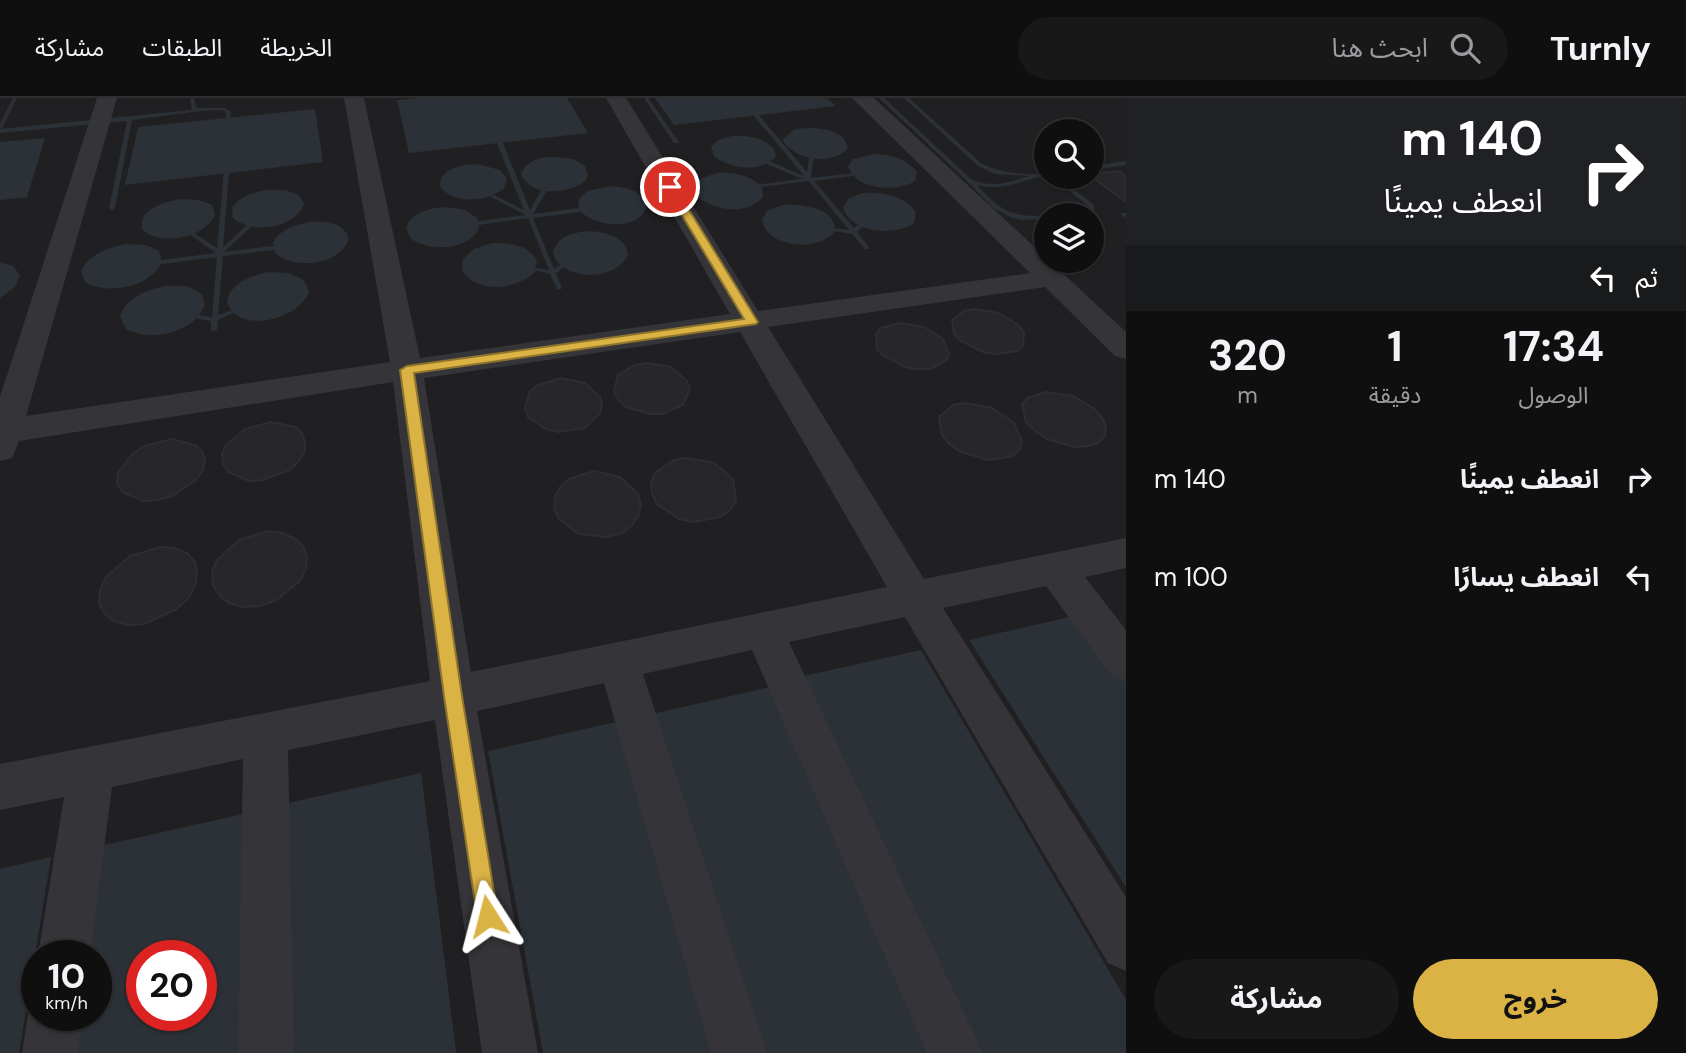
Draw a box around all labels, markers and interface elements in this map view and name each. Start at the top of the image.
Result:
search box [1018,17,1508,80]
text: Turnly [1550,27,1651,70]
icon: search [1446,29,1484,67]
text: ابحث هنا [1332,31,1428,65]
text: مشاركة [35,32,104,63]
text: الطبقات [142,32,222,63]
text: الخريطة [260,32,332,63]
text: 140 m [1401,106,1543,170]
map controls [1034,119,1104,273]
button: search [1034,119,1104,189]
icon: right [1567,126,1658,217]
pin [640,157,700,217]
icon: arrive [651,168,689,206]
text: انعطف يمينًا [1383,180,1543,222]
button: layers [1034,203,1104,273]
icon: left [1584,259,1622,297]
text: ثم [1636,261,1658,295]
text: 1 [1387,319,1403,374]
text: 17:34 [1503,319,1604,374]
text: 320 [1208,328,1287,383]
text: m [1237,380,1258,410]
text: دقيقة [1369,380,1421,410]
text: الوصول [1519,380,1589,410]
icon: right [1620,460,1658,498]
text: 140 m [1154,462,1226,496]
text: انعطف يمينًا [1460,462,1599,496]
icon: left [1620,558,1658,596]
text: 100 m [1154,560,1228,594]
text: انعطف يسارًا [1453,560,1599,594]
position arrow [451,879,525,953]
speed limit sign: 20 [126,940,217,1031]
text: 10 [48,953,85,999]
button: مشاركة [1154,959,1399,1039]
button: خروج [1413,959,1658,1039]
text: km/h [45,991,88,1015]

